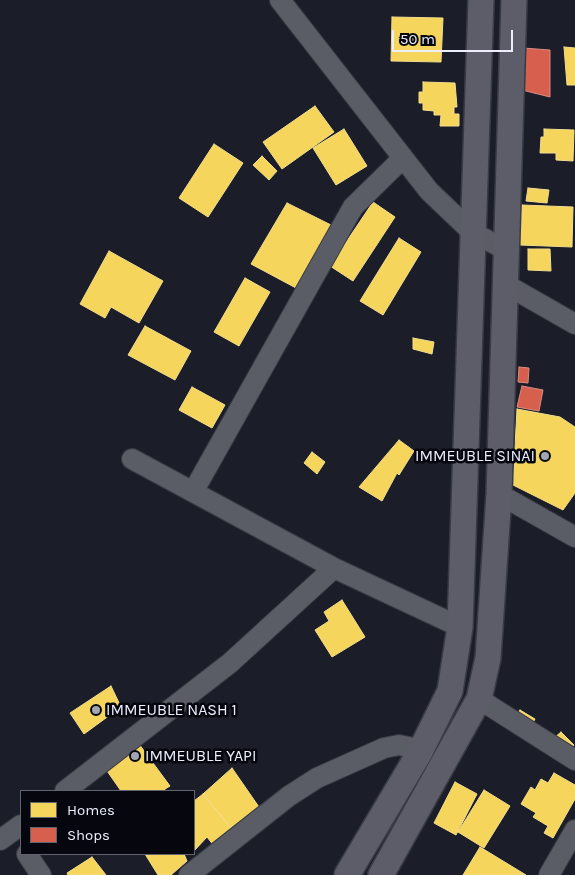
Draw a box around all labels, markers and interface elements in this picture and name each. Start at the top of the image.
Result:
scale bar [395,20,516,52]
text: 50 m [400,30,435,48]
place label: IMMEUBLE SINAI [415,446,535,466]
marker: IMMEUBLE SINAI [539,450,551,462]
place label: IMMEUBLE NASH 1 [106,700,237,720]
marker: IMMEUBLE NASH 1 [90,704,102,716]
place label: IMMEUBLE YAPI [145,746,256,766]
marker: IMMEUBLE YAPI [129,750,141,762]
legend [20,790,195,855]
text: Homes [67,801,115,819]
text: Shops [67,826,110,844]

